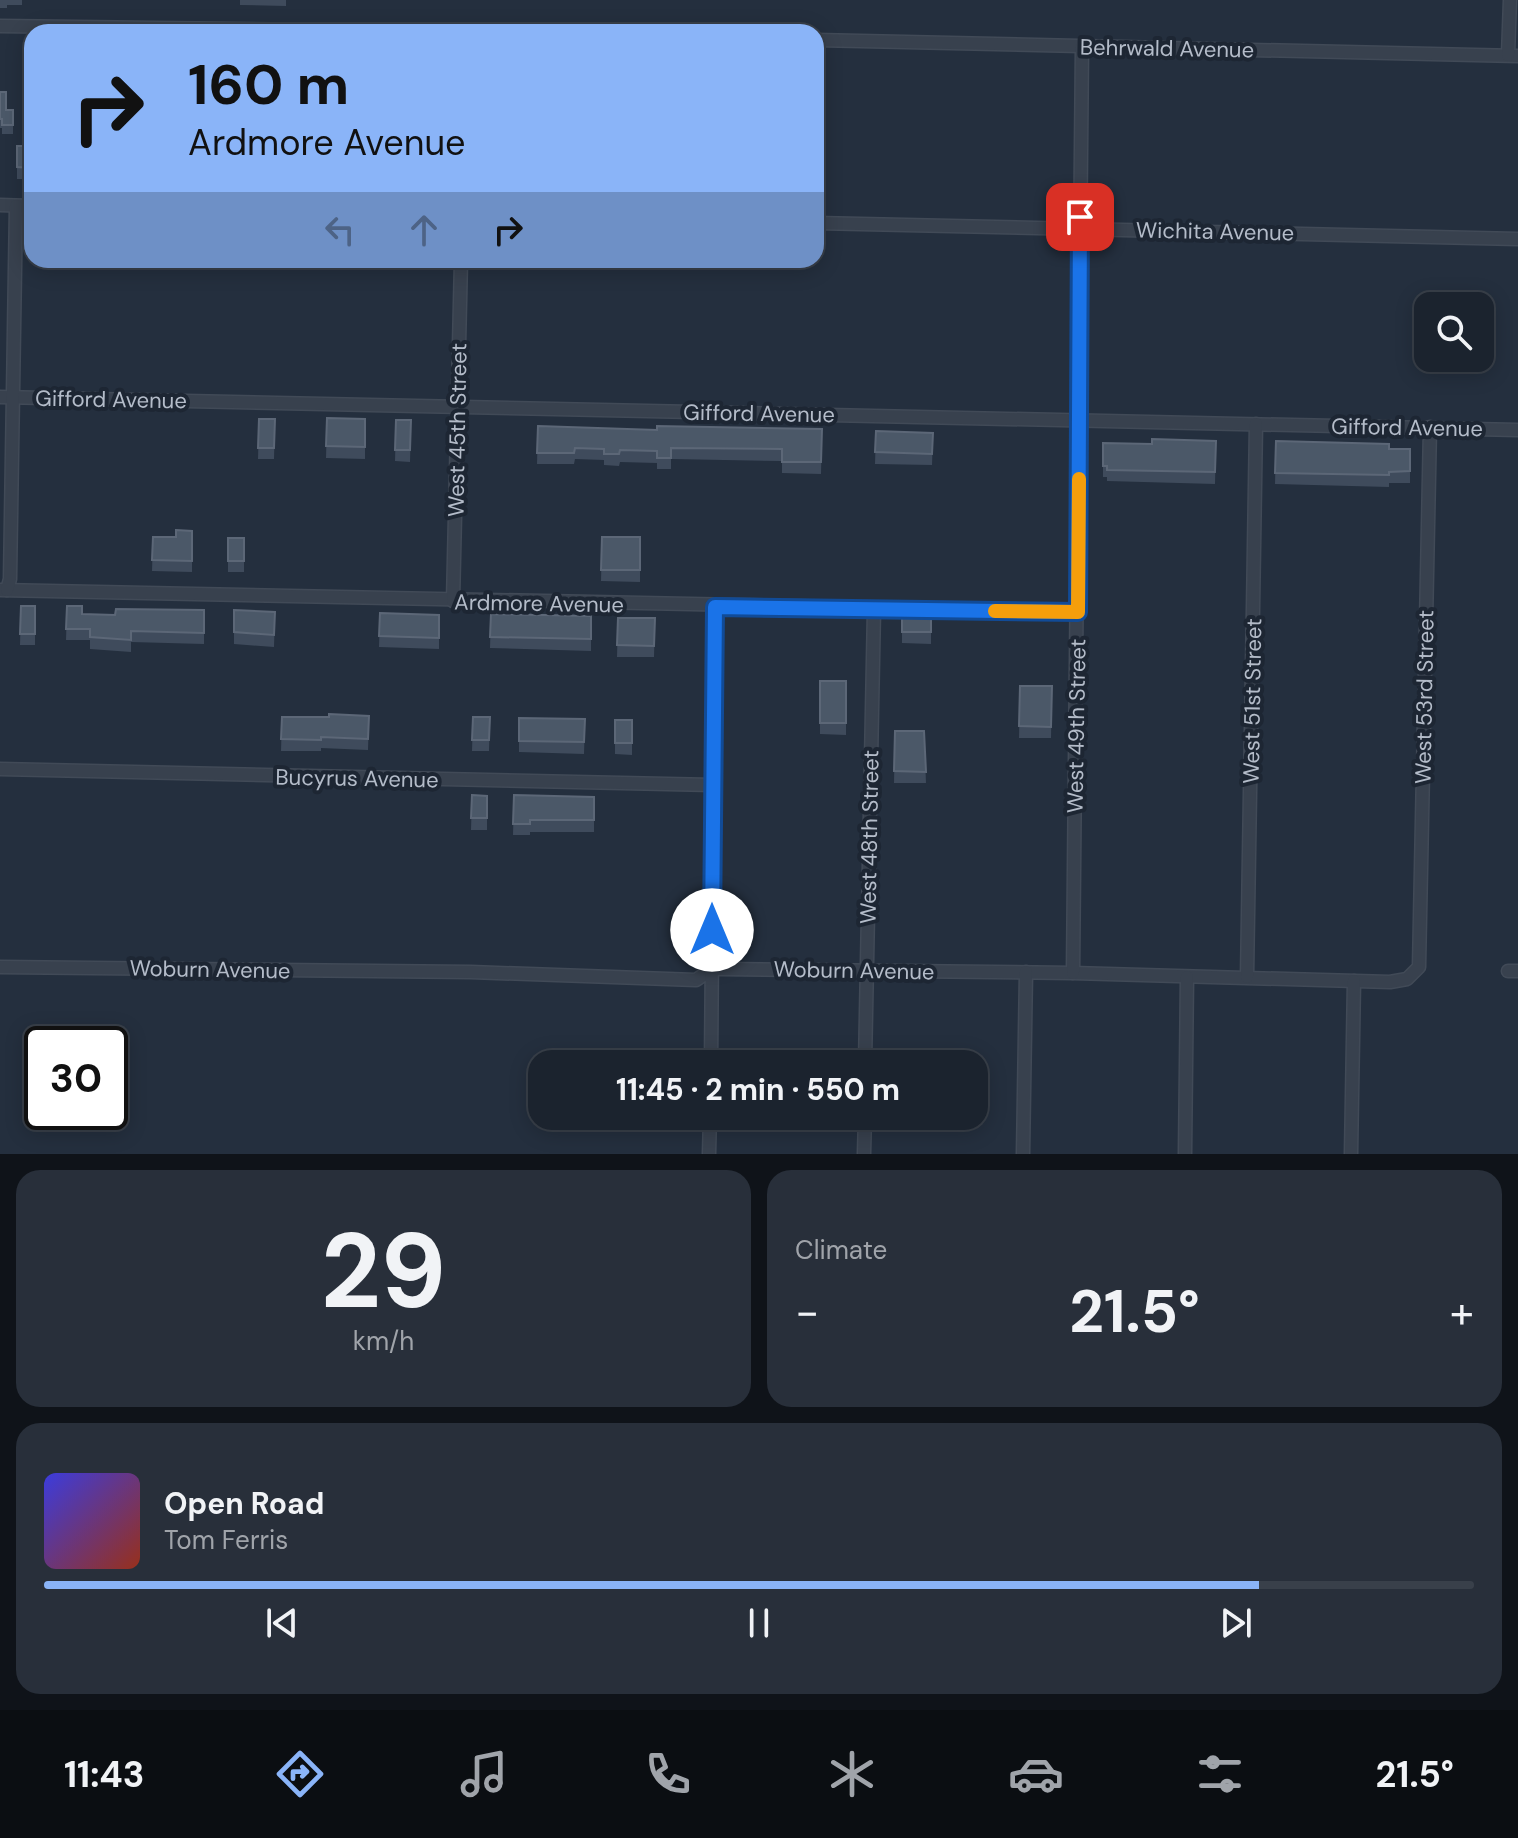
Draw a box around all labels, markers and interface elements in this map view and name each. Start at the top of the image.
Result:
street label: Behrwald Avenue [1080,32,1254,65]
text: 160 m [188,48,349,121]
icon: right [56,56,160,160]
text: Ardmore Avenue [188,119,466,166]
pin [1046,183,1114,251]
icon: arrive [1058,195,1102,239]
icon: left [318,208,362,252]
icon: ahead [402,208,446,252]
icon: right [486,208,530,252]
street label: Wichita Avenue [1136,216,1294,247]
map controls [1414,292,1494,372]
button: search [1414,292,1494,372]
street label: West 45th Street [441,343,474,517]
street label: Gifford Avenue [35,384,187,415]
street label: Gifford Avenue [683,398,835,429]
street label: Gifford Avenue [1331,412,1483,443]
street label: Ardmore Avenue [454,588,624,619]
street label: West 53rd Street [1408,610,1441,784]
street label: West 51st Street [1237,618,1268,784]
street label: West 49th Street [1060,639,1093,813]
street label: West 48th Street [853,750,886,924]
street label: Bucyrus Avenue [275,763,439,794]
position arrow [670,888,754,972]
street label: Woburn Avenue [129,954,291,985]
street label: Woburn Avenue [773,955,935,986]
speed limit sign: 30 [24,1026,128,1130]
text: 11:45 · 2 min · 550 m [616,1070,900,1109]
text: 29 [321,1204,446,1339]
text: Climate [795,1233,887,1267]
text: 21.5° [1069,1272,1200,1351]
text: − [795,1283,819,1341]
text: + [1450,1283,1474,1341]
text: km/h [353,1324,414,1358]
text: Open Road [164,1484,324,1523]
text: Tom Ferris [164,1523,288,1557]
icon: previous [260,1601,304,1645]
icon: pause [737,1601,781,1645]
icon: next [1214,1601,1258,1645]
icon: directions [272,1746,328,1802]
icon: music [456,1746,512,1802]
icon: phone [640,1746,696,1802]
icon: climate [824,1746,880,1802]
icon: car [1008,1746,1064,1802]
icon: filters [1192,1746,1248,1802]
text: 11:43 [64,1751,144,1798]
text: 21.5° [1376,1751,1454,1798]

